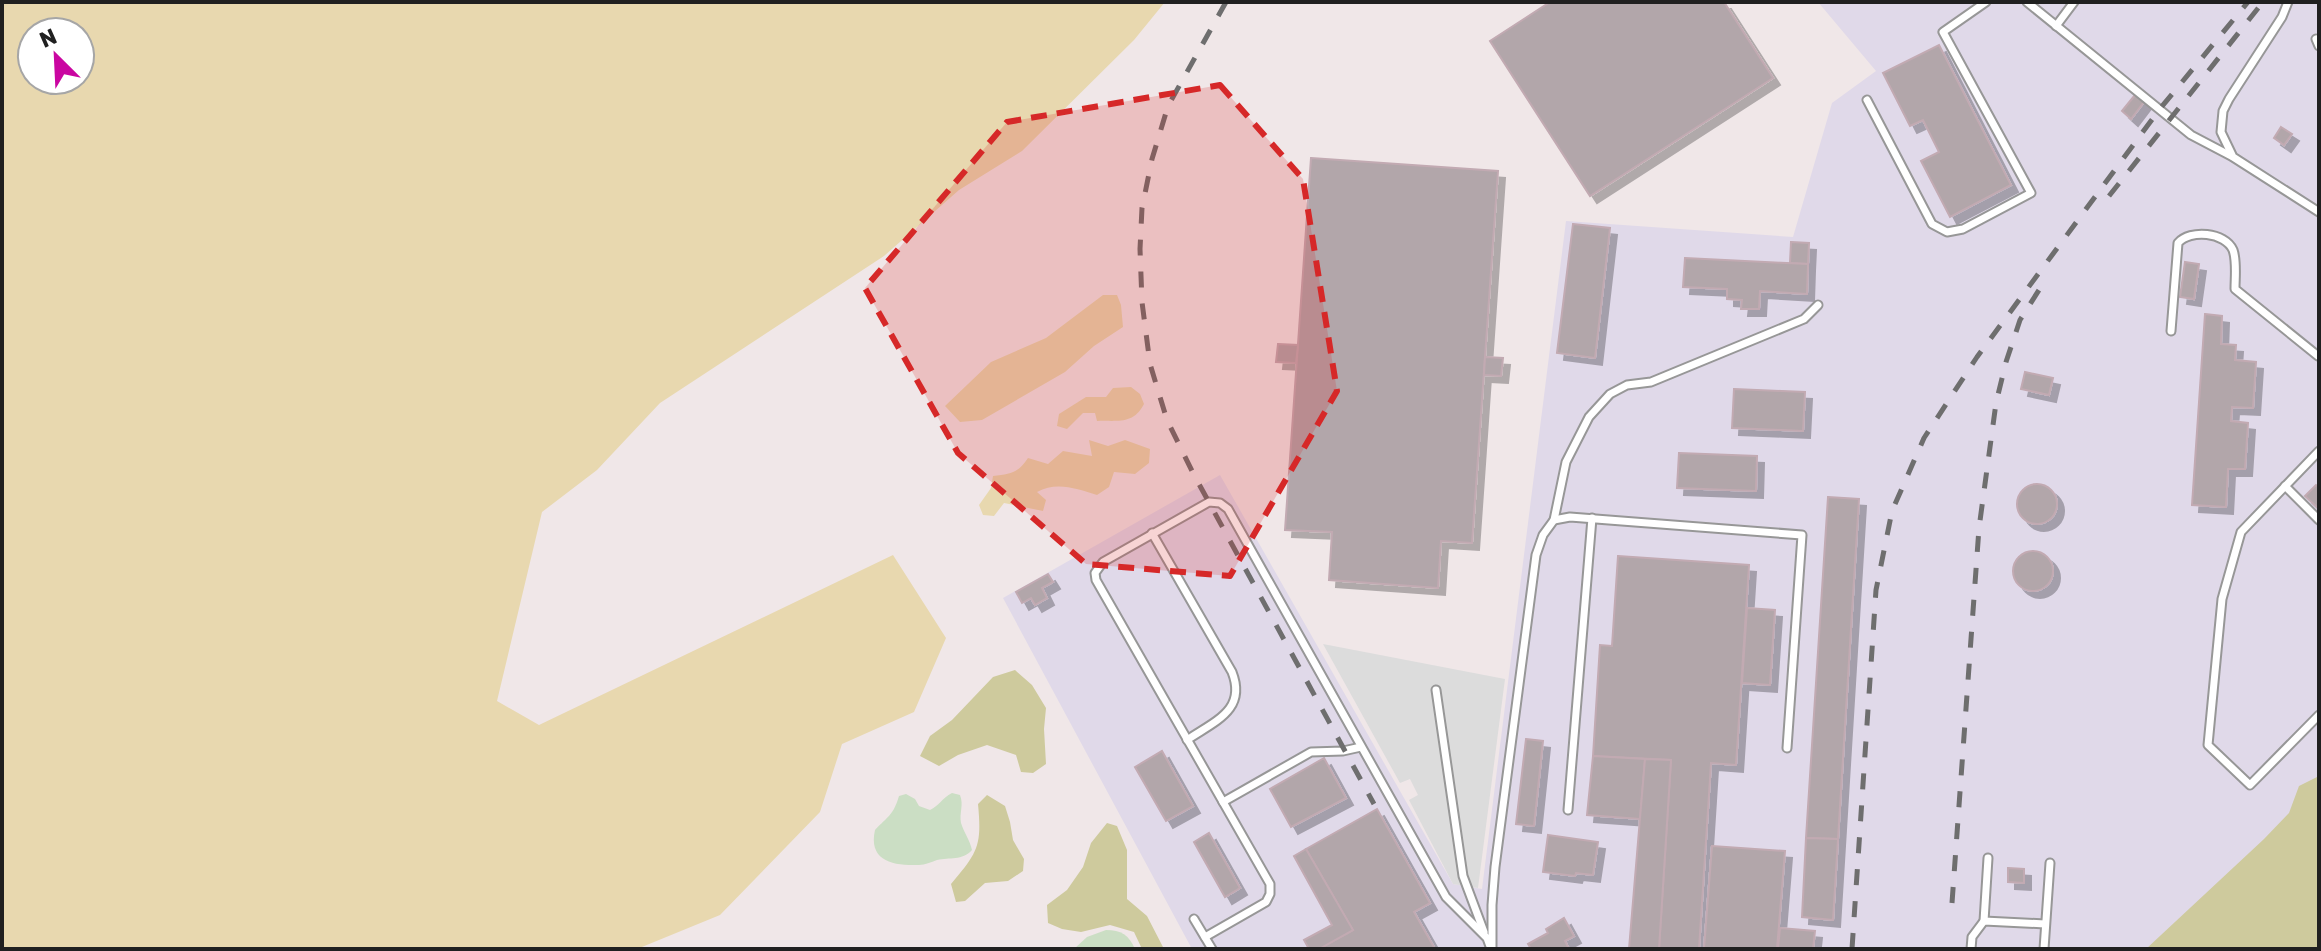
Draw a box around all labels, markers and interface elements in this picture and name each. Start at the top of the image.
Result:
north arrow [16,16,96,96]
text: N [35,23,61,54]

